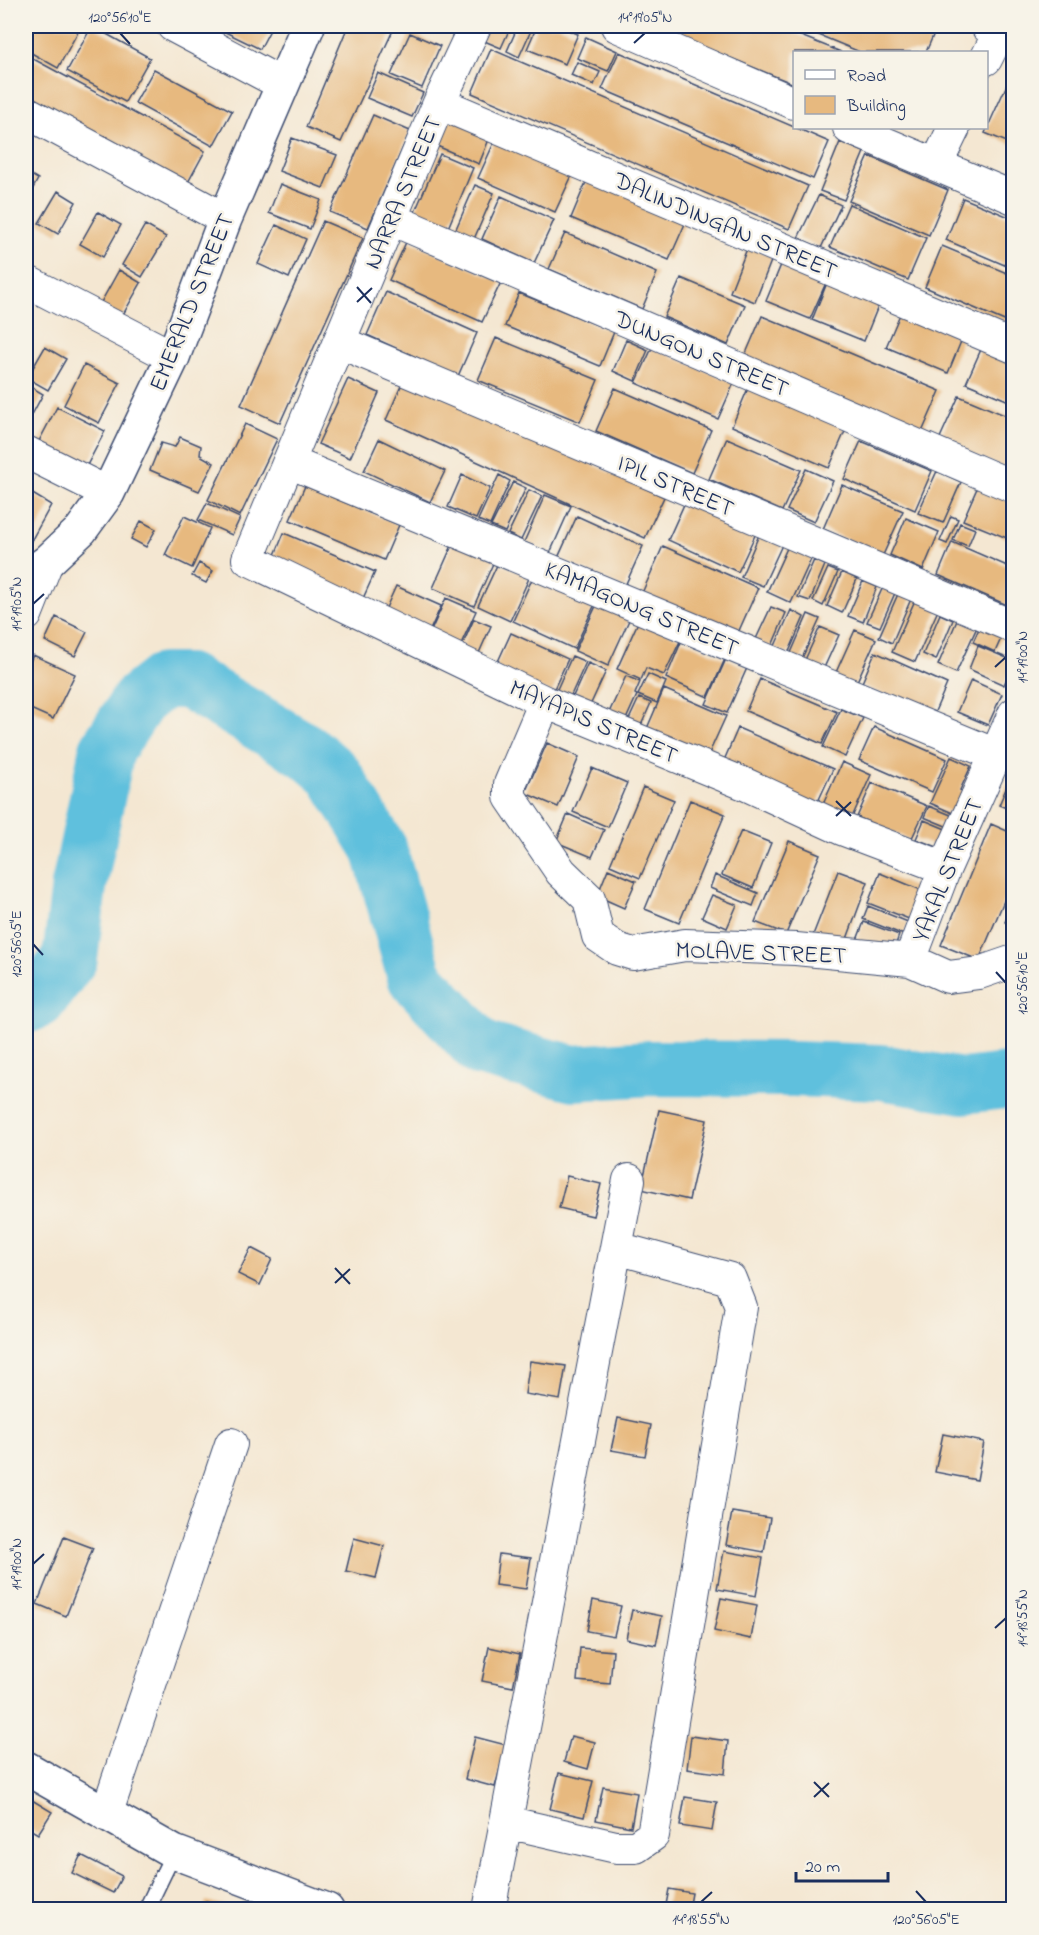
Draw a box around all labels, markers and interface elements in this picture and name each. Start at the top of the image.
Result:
text: 120°56'10"E [88,7,152,29]
text: 14°19'05"N [618,7,672,29]
legend [793,51,988,129]
text: Road [847,64,886,90]
text: Building [846,94,906,121]
street label: NARRA STREET [356,111,452,275]
street label: DALINDINGAN STREET [607,164,842,290]
street label: EMERALD STREET [142,208,245,397]
street label: DUNGON STREET [607,302,794,408]
street label: IPIL STREET [611,447,739,528]
street label: KAMAGONG STREET [538,553,744,667]
text: 14°19'05"N [6,577,28,631]
text: 14°19'00"N [1012,631,1034,683]
street label: MAYAPIS STREET [503,672,683,775]
street label: YAKAL STREET [905,794,994,948]
text: 120°56'05"E [6,910,28,978]
street label: MOLAVE STREET [675,934,847,975]
text: 120°56'10"E [1012,951,1034,1015]
text: 14°19'00"N [6,1538,28,1590]
text: 14°18'55"N [1012,1589,1034,1647]
scale bar [796,1845,888,1883]
text: 20 m [805,1855,840,1881]
text: 14°18'55"N [672,1909,730,1931]
text: 120°56'05"E [892,1909,960,1931]

